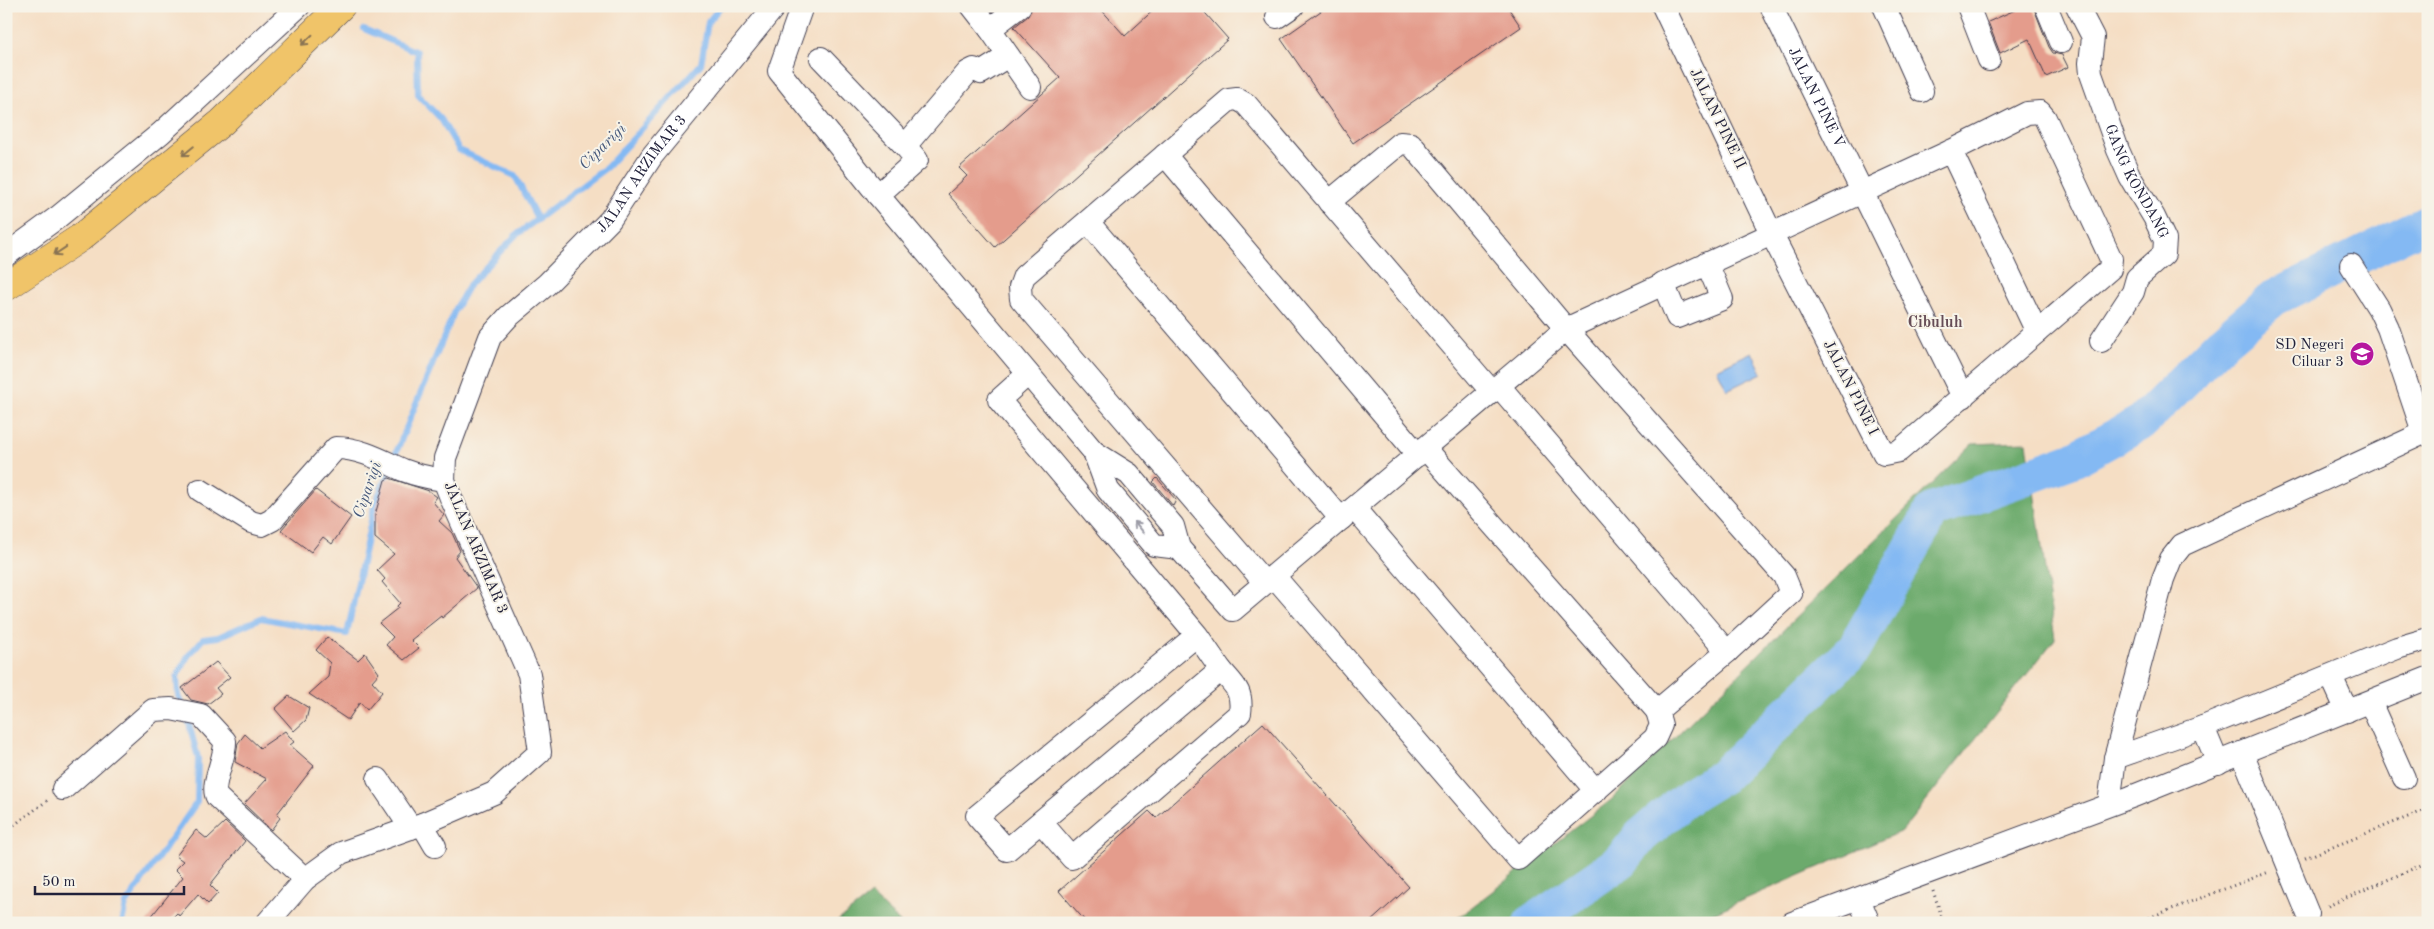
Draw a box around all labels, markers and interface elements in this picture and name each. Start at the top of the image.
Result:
one-way arrow [300,34,313,46]
street label: JALAN PINE V [1785,45,1847,150]
street label: JALAN PINE II [1686,66,1748,172]
street label: JALAN ARZIMAR 3 [594,112,690,236]
water label: Ciparigi [576,120,630,173]
street label: GANG KONDANG [2102,122,2171,241]
one-way arrow [181,145,194,156]
one-way arrow [53,246,67,257]
district label: Cibuluh [1907,315,1963,331]
street label: JALAN PINE I [1820,338,1880,438]
place label: SD Negeri Ciluar 3 [2275,338,2344,370]
school or university icon: SD Negeri Ciluar 3 [2349,341,2375,367]
water label: Ciparigi [351,459,385,520]
street label: JALAN ARZIMAR 3 [440,480,510,616]
one-way arrow [1134,521,1145,534]
scale bar [35,864,184,896]
text: 50 m [42,875,76,890]

